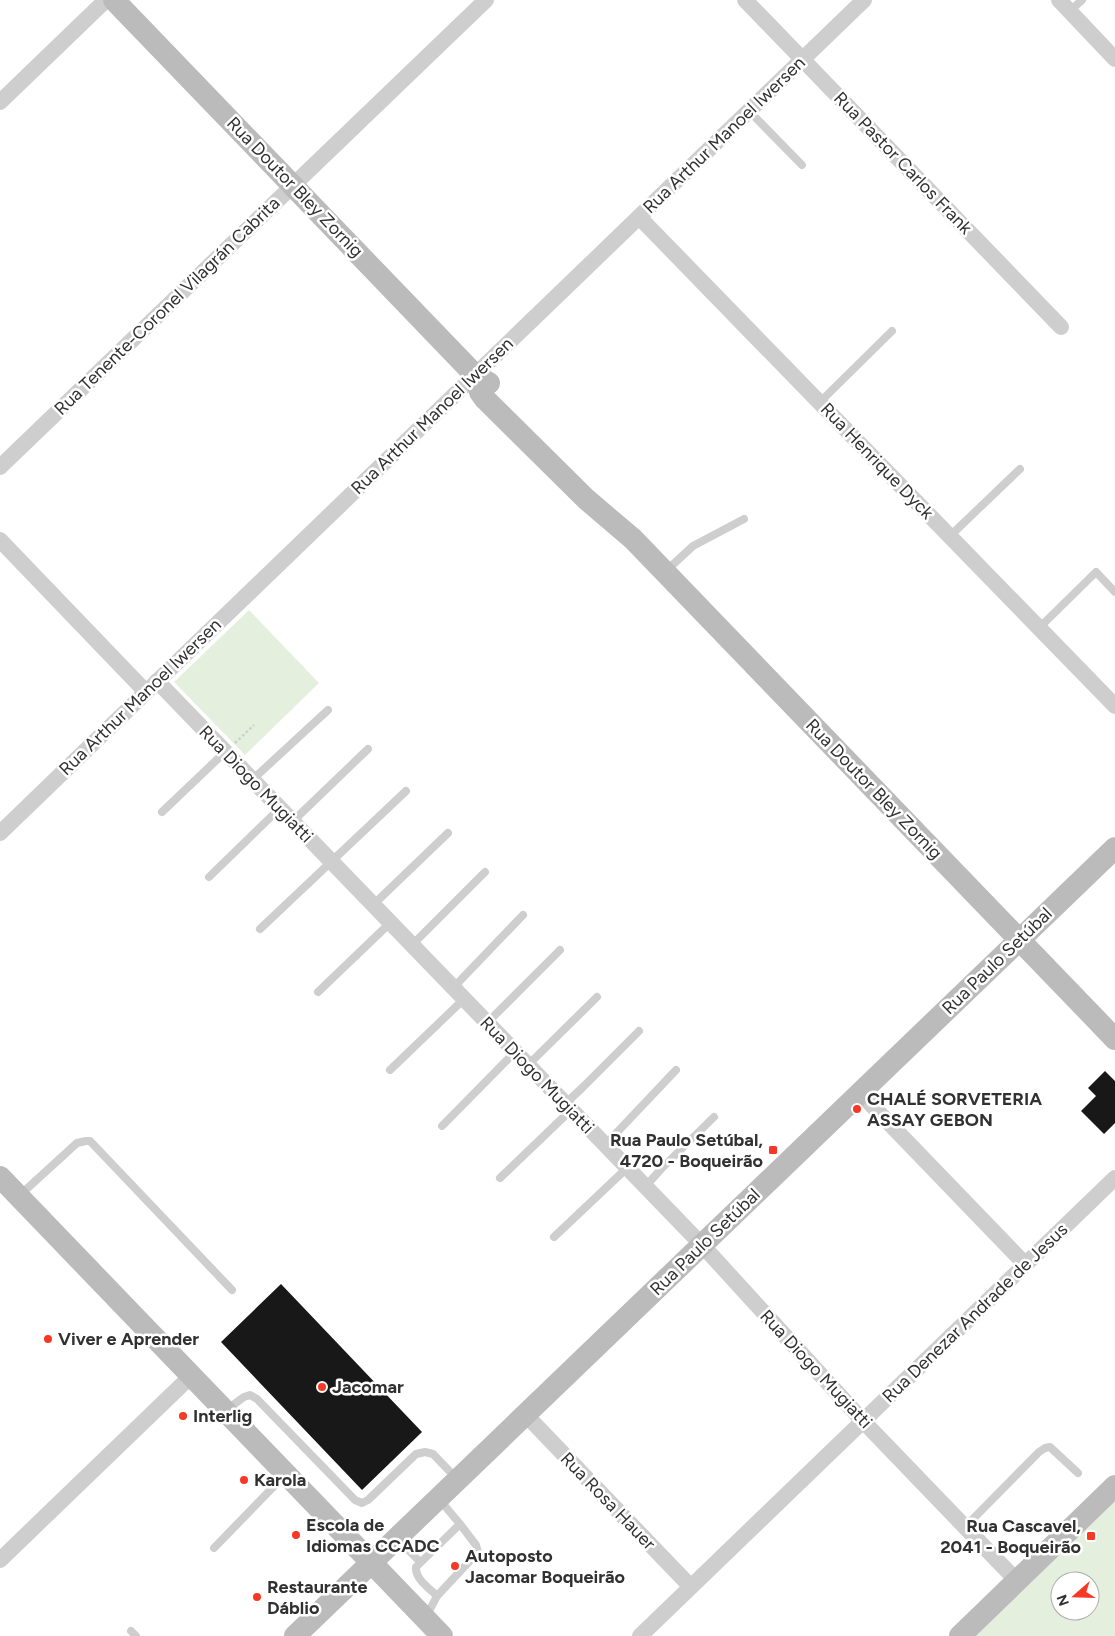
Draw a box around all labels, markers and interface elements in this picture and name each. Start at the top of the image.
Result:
street label: Rua Arthur Manoel Iwersen [638,52,810,218]
street label: Rua Pastor Carlos Frank [829,87,977,239]
street label: Rua Doutor Bley Zornig [222,112,368,262]
street label: Rua Tenente-Coronel Vilagrán Cabrita [50,192,284,420]
street label: Rua Arthur Manoel Iwersen [346,333,518,499]
street label: Rua Henrique Dyck [816,398,938,524]
street label: Rua Arthur Manoel Iwersen [54,614,226,780]
street label: Rua Doutor Bley Zornig [801,714,947,864]
street label: Rua Diogo Mugiatti [194,721,318,847]
street label: Rua Paulo Setúbal [937,903,1057,1019]
street label: Rua Diogo Mugiatti [475,1012,599,1138]
place label: CHALÉ SORVETERIA ASSAY GEBON [867,1088,1042,1131]
marker: CHALÉ SORVETERIA ASSAY GEBON [851,1103,863,1115]
place label: Rua Paulo Setúbal, 4720 - Boqueirão [610,1129,763,1172]
marker: Rua Paulo Setúbal, 4720 - Boqueirão [767,1144,779,1156]
street label: Rua Paulo Setúbal [645,1184,765,1300]
street label: Rua Denezar Andrade de Jesus [878,1219,1072,1407]
street label: Rua Diogo Mugiatti [755,1305,877,1433]
place label: Viver e Aprender [58,1328,199,1350]
marker: Viver e Aprender [42,1333,54,1345]
place label: Jacomar [332,1376,404,1398]
marker: Jacomar [316,1381,328,1393]
place label: Interlig [193,1405,252,1427]
marker: Interlig [177,1410,189,1422]
street label: Rua Rosa Hauer [556,1448,660,1554]
place label: Karola [254,1469,306,1491]
marker: Karola [238,1474,250,1486]
place label: Escola de Idiomas CCADC [306,1514,440,1557]
place label: Rua Cascavel, 2041 - Boqueirão [940,1515,1081,1558]
marker: Escola de Idiomas CCADC [290,1529,302,1541]
marker: Rua Cascavel, 2041 - Boqueirão [1085,1530,1097,1542]
place label: Autoposto Jacomar Boqueirão [465,1545,625,1588]
marker: Autoposto Jacomar Boqueirão [449,1560,461,1572]
north arrow [1050,1571,1100,1621]
place label: Restaurante Dáblio [267,1576,368,1619]
marker: Restaurante Dáblio [251,1591,263,1603]
text: N [1053,1592,1073,1608]

